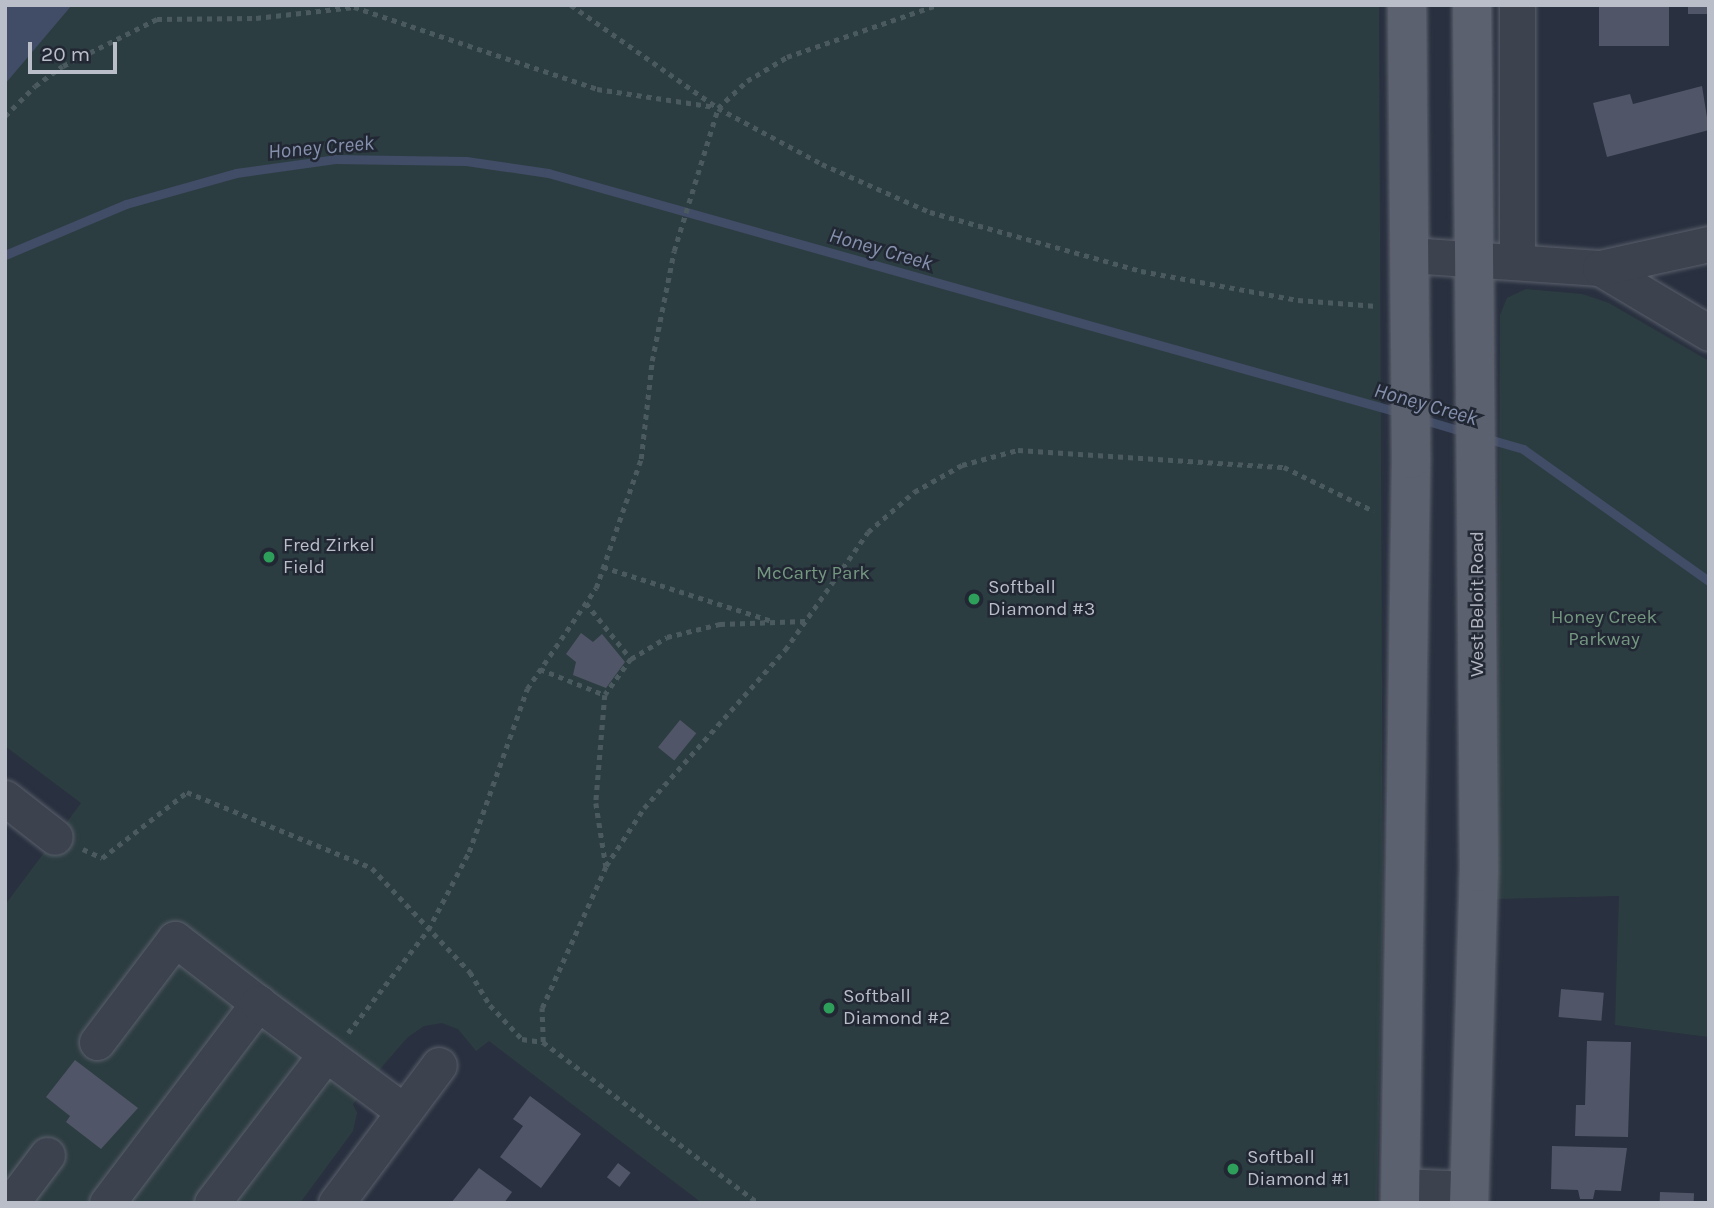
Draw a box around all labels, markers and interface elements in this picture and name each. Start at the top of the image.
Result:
scale bar [32,28,121,72]
text: 20 m [41,42,90,66]
water label: Honey Creek [267,130,375,164]
water label: Honey Creek [826,222,936,276]
water label: Honey Creek [1371,377,1481,431]
street label: West Beloit Road [1467,531,1489,677]
place label: Fred Zirkel Field [283,535,375,579]
marker: Fred Zirkel Field [261,549,277,565]
park label: McCarty Park [756,563,870,585]
place label: Softball Diamond #3 [988,577,1095,621]
marker: Softball Diamond #3 [966,591,982,607]
park label: Honey Creek Parkway [1551,607,1657,651]
place label: Softball Diamond #2 [843,986,950,1030]
marker: Softball Diamond #2 [821,1000,837,1016]
place label: Softball Diamond #1 [1247,1147,1349,1191]
marker: Softball Diamond #1 [1225,1161,1241,1177]

